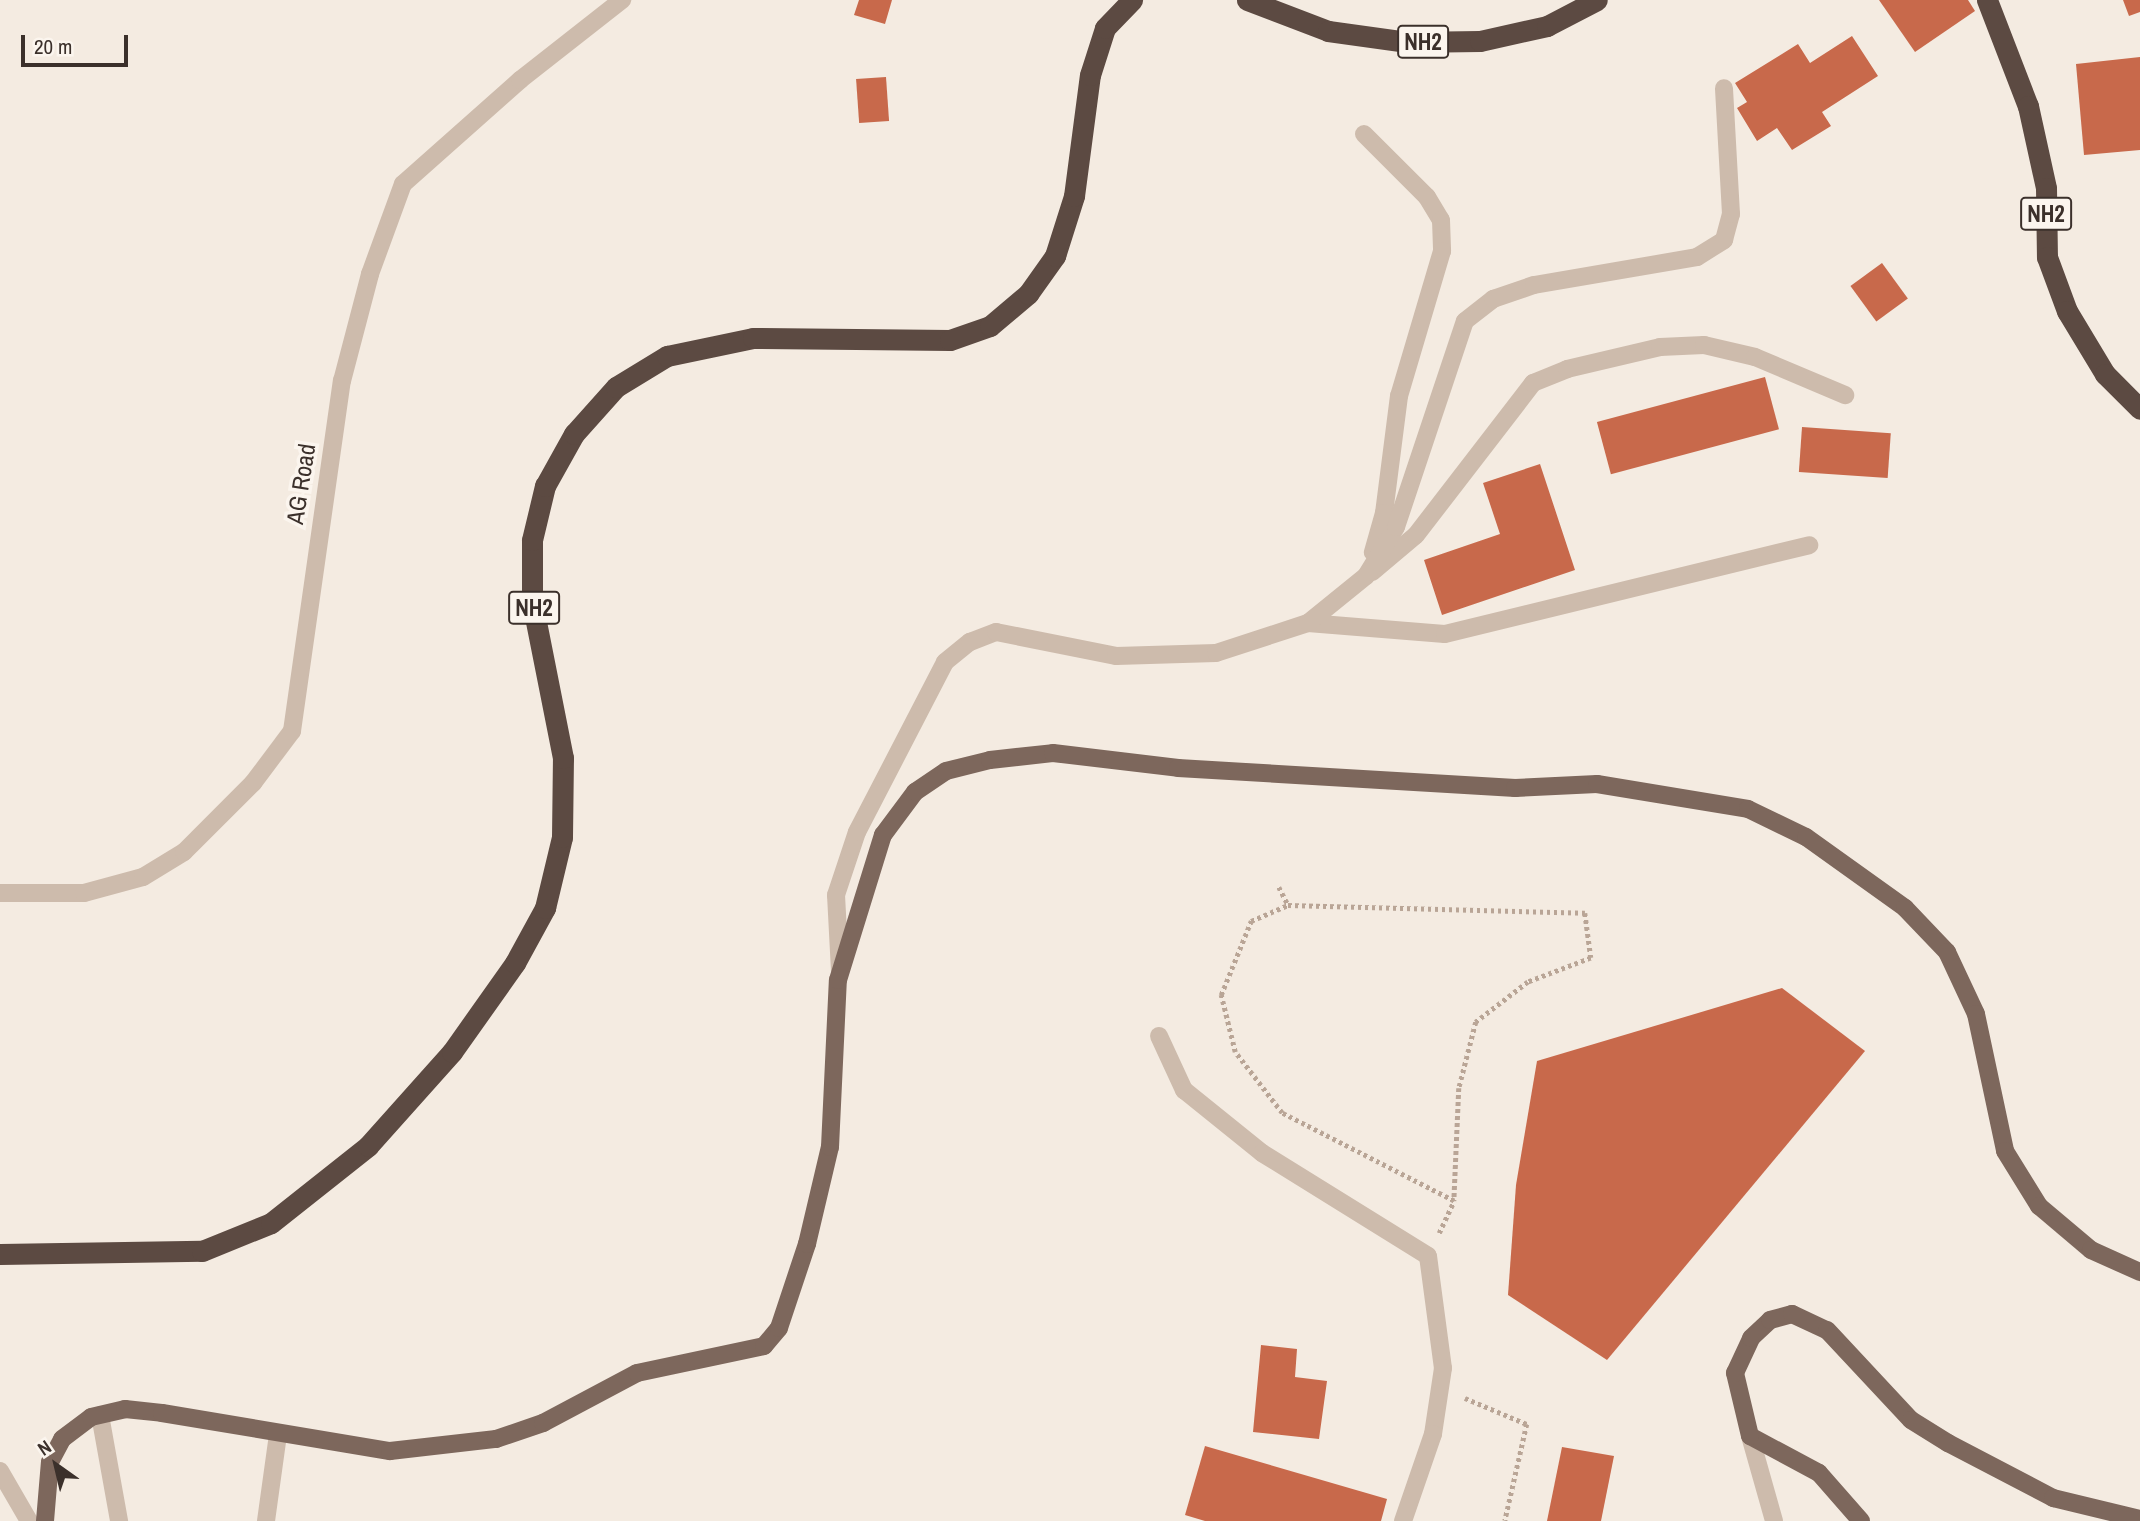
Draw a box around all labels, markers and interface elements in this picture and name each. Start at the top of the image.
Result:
scale bar [24,21,131,65]
road number: NH2 [1397,22,1449,61]
text: 20 m [34,32,72,61]
road number: NH2 [2020,195,2072,234]
street label: AG Road [280,442,322,526]
road number: NH2 [508,588,560,628]
north arrow [21,1430,91,1500]
text: N [32,1434,56,1462]

